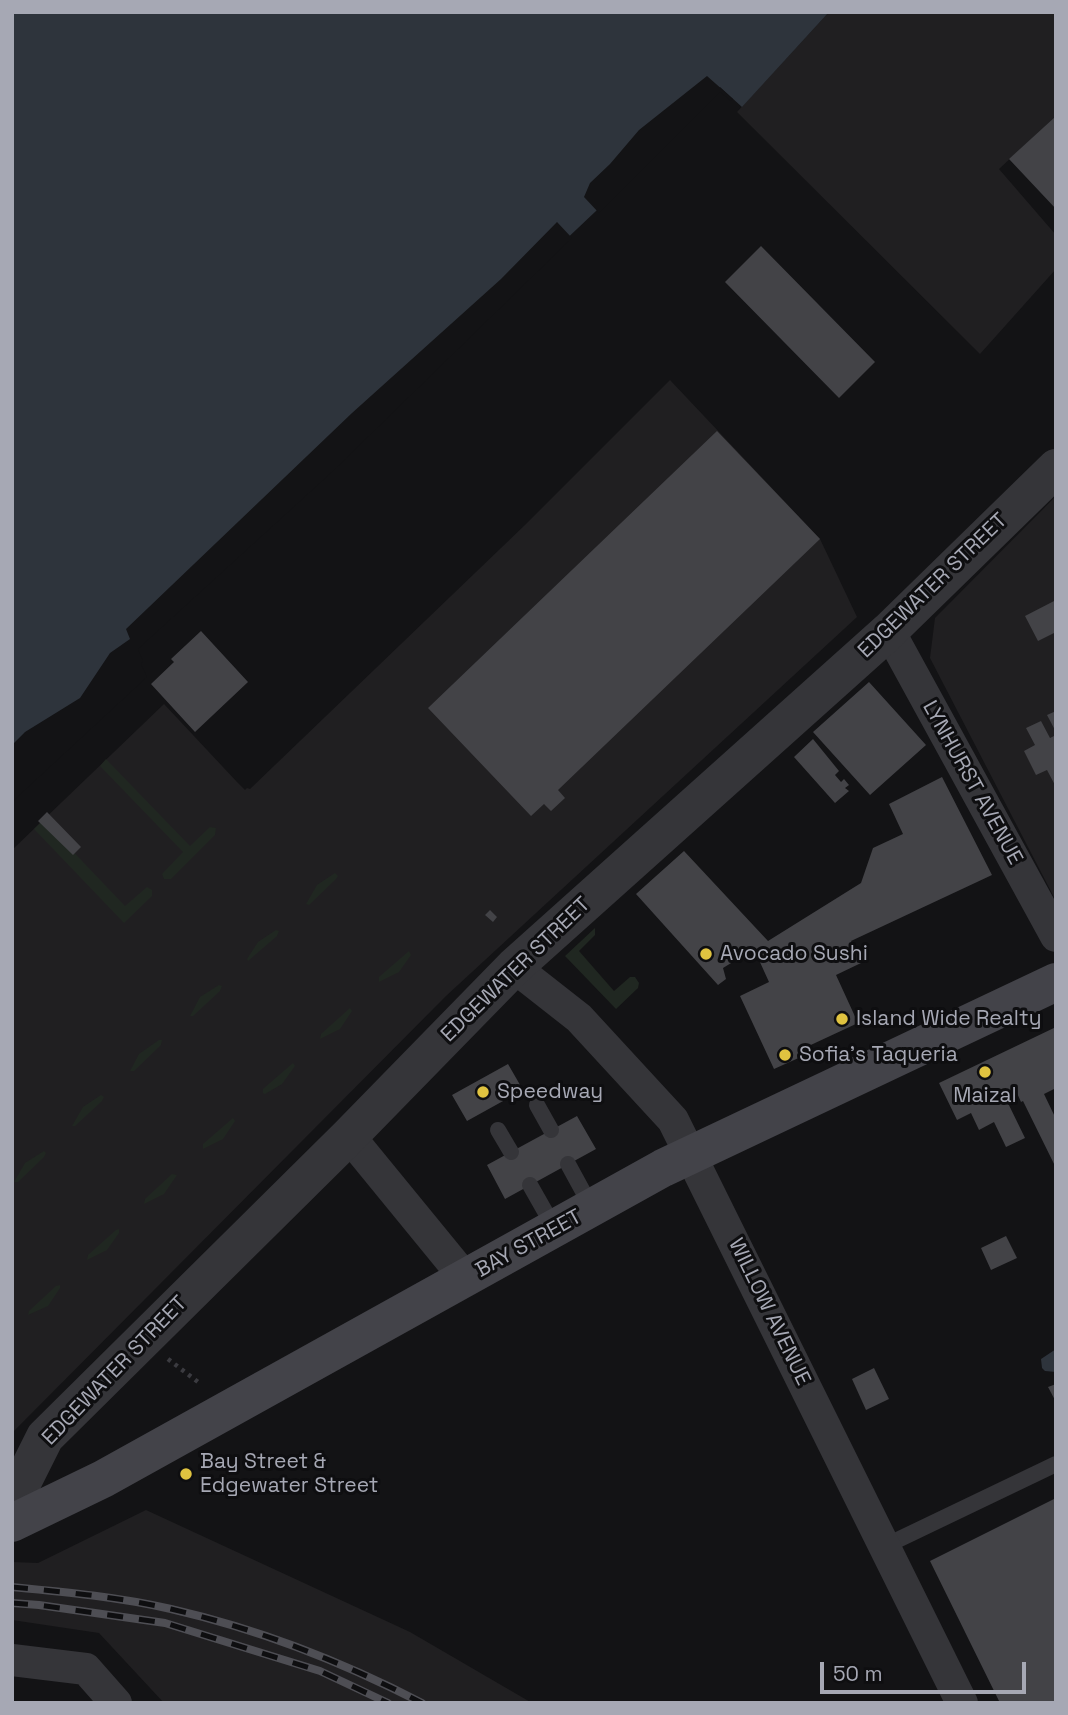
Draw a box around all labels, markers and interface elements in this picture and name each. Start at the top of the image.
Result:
street label: EDGEWATER STREET [853,508,1013,664]
street label: LYNHURST AVENUE [917,697,1027,869]
street label: EDGEWATER STREET [436,892,596,1048]
place label: Avocado Sushi [720,941,868,967]
marker: Avocado Sushi [698,946,714,962]
place label: Island Wide Realty [856,1006,1041,1032]
marker: Island Wide Realty [834,1011,850,1027]
place label: Sofia's Taqueria [799,1042,958,1068]
marker: Sofia's Taqueria [777,1047,793,1063]
marker: Maizal [977,1064,993,1080]
place label: Speedway [497,1079,603,1105]
place label: Maizal [953,1083,1017,1109]
marker: Speedway [475,1084,491,1100]
street label: BAY STREET [472,1205,586,1283]
street label: WILLOW AVENUE [723,1234,815,1390]
street label: EDGEWATER STREET [37,1291,193,1451]
place label: Bay Street & Edgewater Street [200,1449,378,1499]
marker: Bay Street & Edgewater Street [178,1466,194,1482]
scale bar [823,1648,1030,1692]
text: 50 m [833,1660,883,1687]

